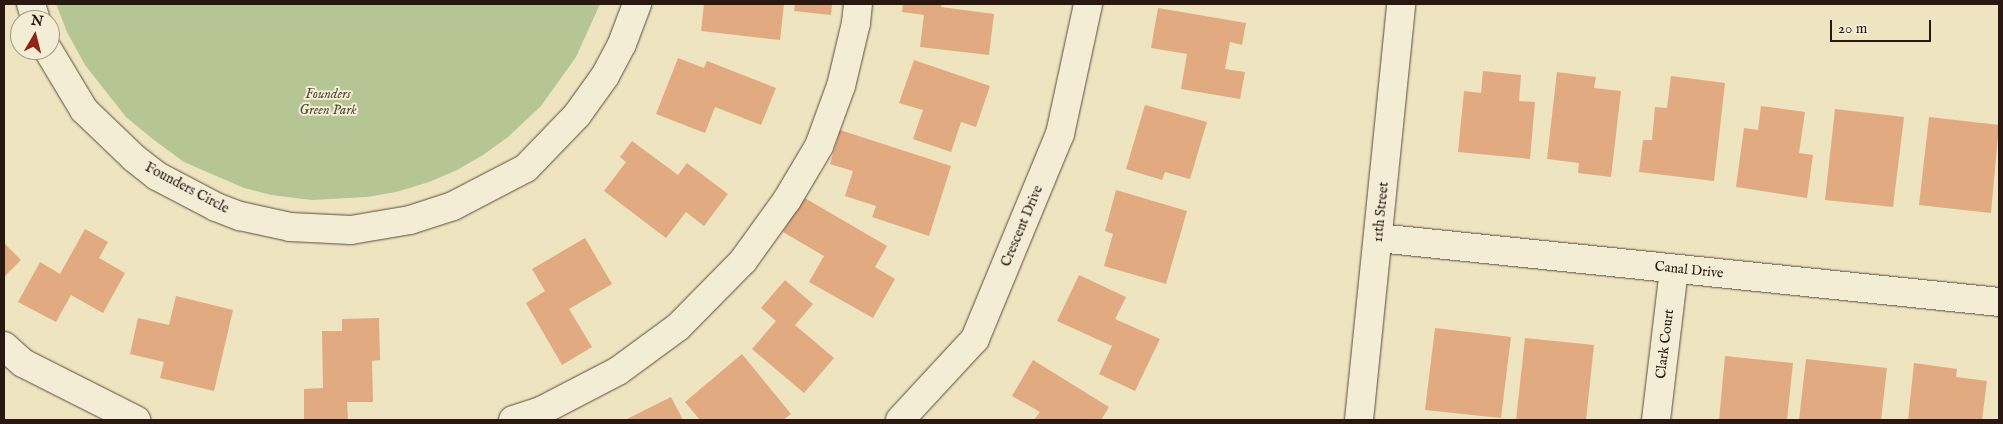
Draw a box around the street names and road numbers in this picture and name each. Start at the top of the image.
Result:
street label: Founders Circle [142,159,232,217]
street label: 11th Street [1369,181,1393,243]
street label: Crescent Drive [997,183,1047,269]
street label: Canal Drive [1654,258,1724,282]
street label: Clark Court [1652,308,1678,380]

